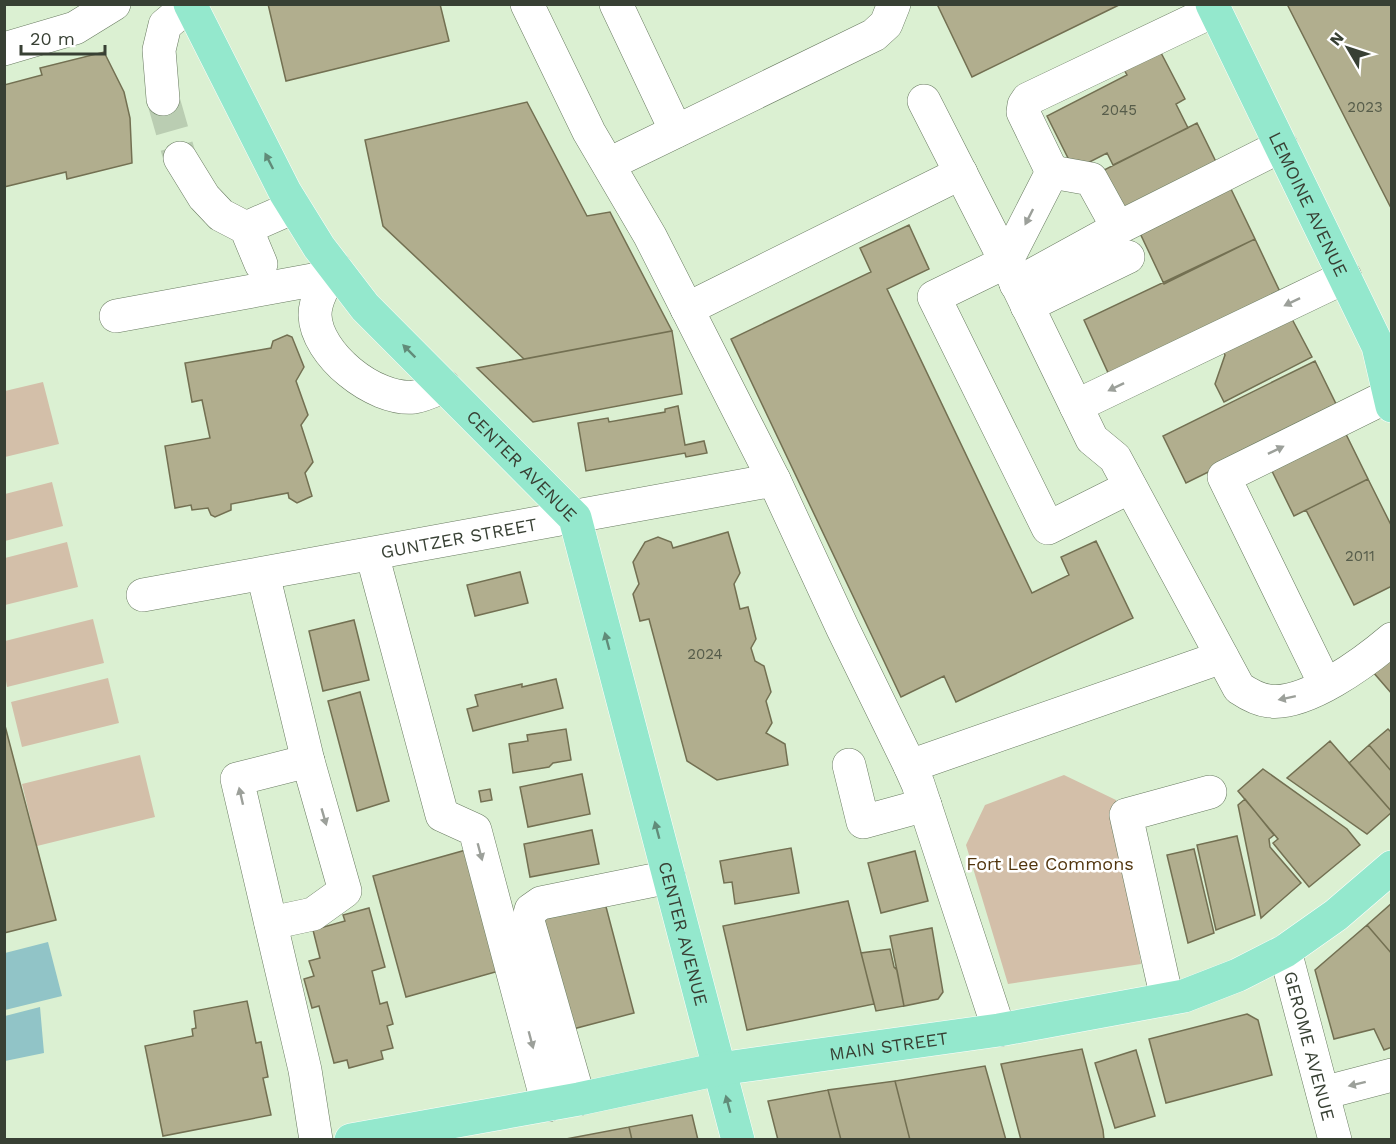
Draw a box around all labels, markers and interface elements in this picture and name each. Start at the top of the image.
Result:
scale bar [21,18,105,56]
north arrow [1318,18,1378,78]
text: 20 m [30,28,75,49]
text: N [1326,28,1348,49]
house number: 2023 [1347,98,1383,116]
house number: 2045 [1101,101,1137,119]
street label: LEMOINE AVENUE [1265,128,1353,279]
one-way arrow [265,152,275,170]
one-way arrow [1024,209,1034,226]
one-way arrow [1284,298,1301,307]
one-way arrow [402,343,416,358]
one-way arrow [1108,382,1125,391]
street label: CENTER AVENUE [463,405,582,525]
one-way arrow [1267,446,1284,455]
street label: GUNTZER STREET [379,513,539,562]
house number: 2011 [1345,547,1375,565]
one-way arrow [602,632,612,651]
house number: 2024 [687,645,723,663]
one-way arrow [1278,694,1296,704]
one-way arrow [235,787,245,805]
one-way arrow [320,808,329,826]
one-way arrow [652,821,661,839]
one-way arrow [476,843,486,861]
park label: Fort Lee Commons [966,853,1134,874]
street label: CENTER AVENUE [655,859,713,1008]
street label: GEROME AVENUE [1280,969,1340,1123]
street label: MAIN STREET [828,1027,949,1064]
one-way arrow [526,1031,536,1049]
one-way arrow [1348,1079,1366,1089]
one-way arrow [723,1095,733,1114]

